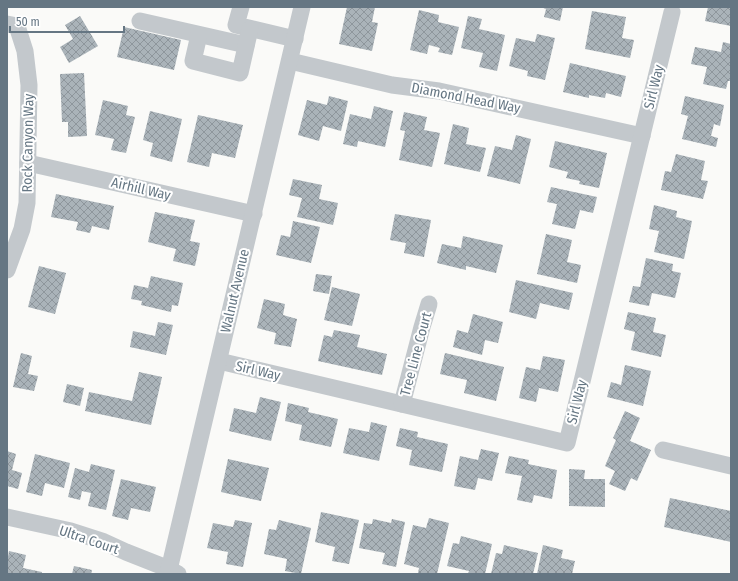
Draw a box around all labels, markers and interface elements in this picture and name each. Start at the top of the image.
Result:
scale bar [10,8,124,34]
text: 50 m [16,15,40,29]
street label: Sirl Way [640,62,668,111]
street label: Diamond Head Way [410,79,523,117]
street label: Rock Canyon Way [19,93,37,193]
street label: Airhill Way [110,174,173,204]
street label: Walnut Avenue [217,248,253,334]
street label: Tree Line Court [397,310,435,398]
street label: Sirl Way [234,358,283,385]
street label: Sirl Way [563,377,591,426]
street label: Ultra Court [57,522,122,558]

